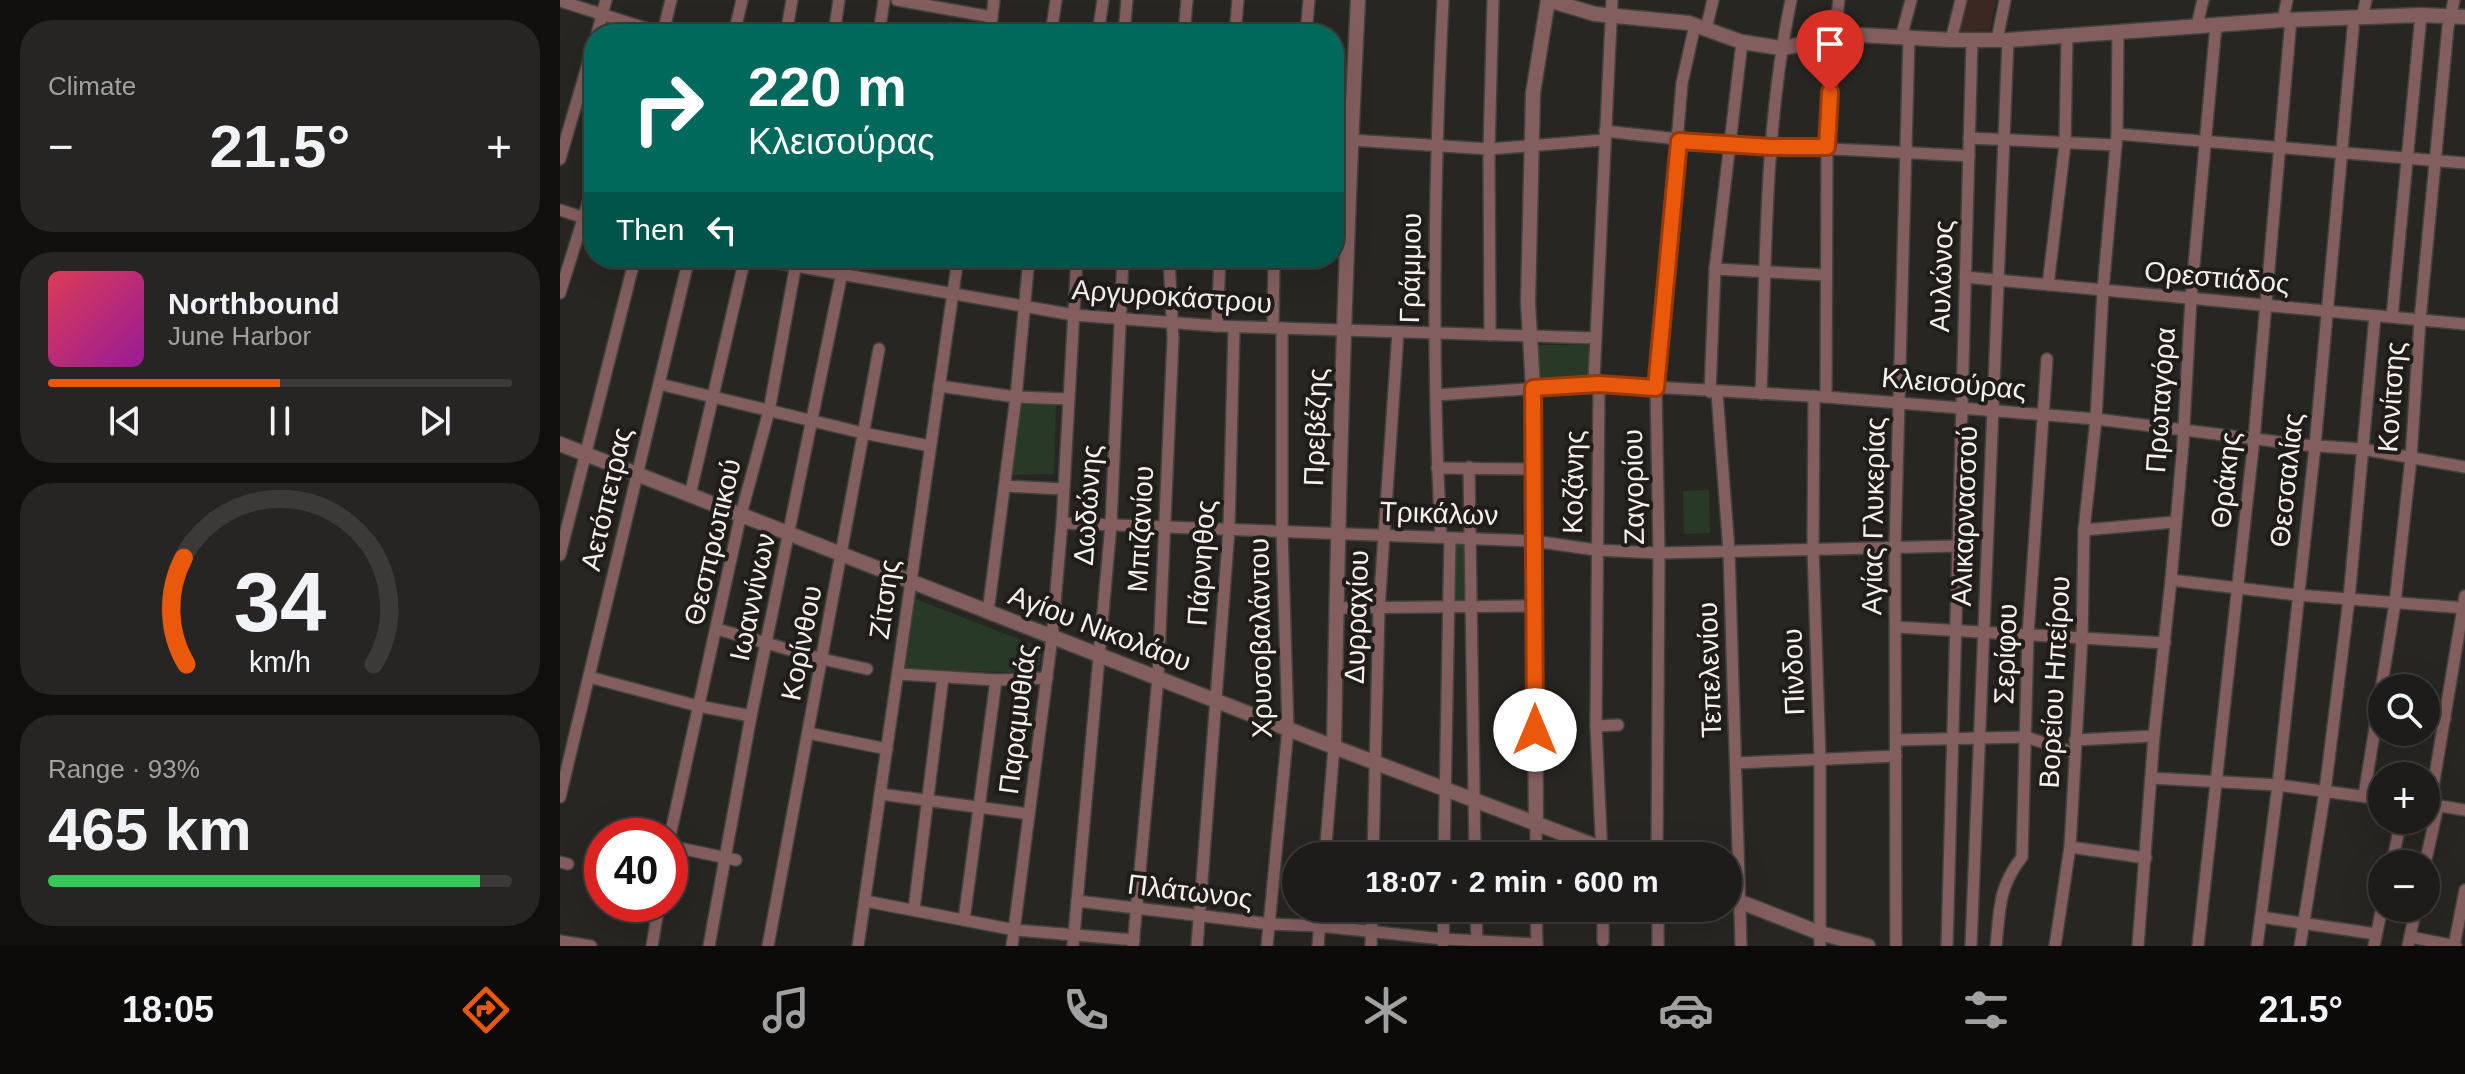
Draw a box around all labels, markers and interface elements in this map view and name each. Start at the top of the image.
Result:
pin [1796,10,1864,92]
icon: arrive [1808,22,1852,66]
text: 220 m [748,55,907,118]
icon: right [616,56,720,160]
text: Climate [48,71,136,101]
text: 21.5° [210,113,350,180]
text: Κλεισούρας [748,121,935,162]
text: − [48,122,74,171]
text: + [486,122,512,171]
icon: left [700,208,744,252]
street label: Γράμμου [1394,212,1427,324]
text: Then [616,213,684,246]
street label: Αυλώνος [1924,219,1959,333]
street label: Ορεστιάδος [2143,256,2291,299]
street label: Αργυροκάστρου [1071,274,1273,319]
text: Northbound [168,287,340,320]
text: June Harbor [168,321,311,351]
street label: Πρωταγόρα [2140,326,2181,474]
street label: Κονίτσης [2372,341,2411,454]
street label: Κλεισούρας [1880,362,2028,405]
street label: Πρεβέζης [1298,367,1333,487]
icon: previous [103,399,147,443]
icon: pause [258,399,302,443]
icon: next [413,399,457,443]
street label: Θεσσαλίας [2264,411,2309,549]
street label: Αγίας Γλυκερίας [1856,417,1891,615]
street label: Αετόπετρας [575,425,638,574]
street label: Αλικαρνασσού [1946,425,1983,607]
street label: Ζαγορίου [1617,429,1650,545]
street label: Κοζάνης [1557,430,1590,534]
street label: Θράκης [2205,430,2246,530]
street label: Δωδώνης [1068,444,1107,567]
street label: Θεσπρωτικού [678,456,747,628]
street label: Μπιζανίου [1122,465,1159,593]
street label: Τρικάλων [1379,496,1499,531]
street label: Πάρνηθος [1182,499,1221,627]
street label: Ιωαννίνων [724,530,781,664]
street label: Χρυσοβαλάντου [1243,538,1278,738]
street label: Δυρραχίου [1339,550,1374,684]
text: 34 [234,555,326,648]
street label: Ζίτσης [864,557,905,641]
street label: Βορείου Ηπείρου [2033,575,2076,789]
street label: Αγίου Νικολάου [1004,579,1195,677]
street label: Κορίνθου [775,583,828,703]
street label: Τεπελενίου [1692,602,1727,738]
street label: Σερίφου [1988,603,2023,705]
street label: Πίνδου [1776,628,1811,716]
street label: Παραμυθιάς [993,642,1042,796]
text: km/h [249,646,311,678]
map controls [2368,674,2440,922]
button: search [2368,674,2440,746]
position arrow [1493,688,1577,772]
text: Range · 93% [48,754,200,784]
button: + [2368,762,2440,834]
text: 465 km [48,796,252,863]
speed limit sign: 40 [584,818,688,922]
button: − [2368,850,2440,922]
text: 18:07 · 2 min · 600 m [1365,865,1659,898]
street label: Πλάτωνος [1126,868,1254,915]
icon: directions [458,982,514,1038]
icon: music [758,982,814,1038]
icon: phone [1058,982,1114,1038]
icon: climate [1358,982,1414,1038]
icon: car [1658,982,1714,1038]
icon: filters [1958,982,2014,1038]
text: 18:05 [122,989,214,1030]
text: 21.5° [2258,989,2343,1030]

